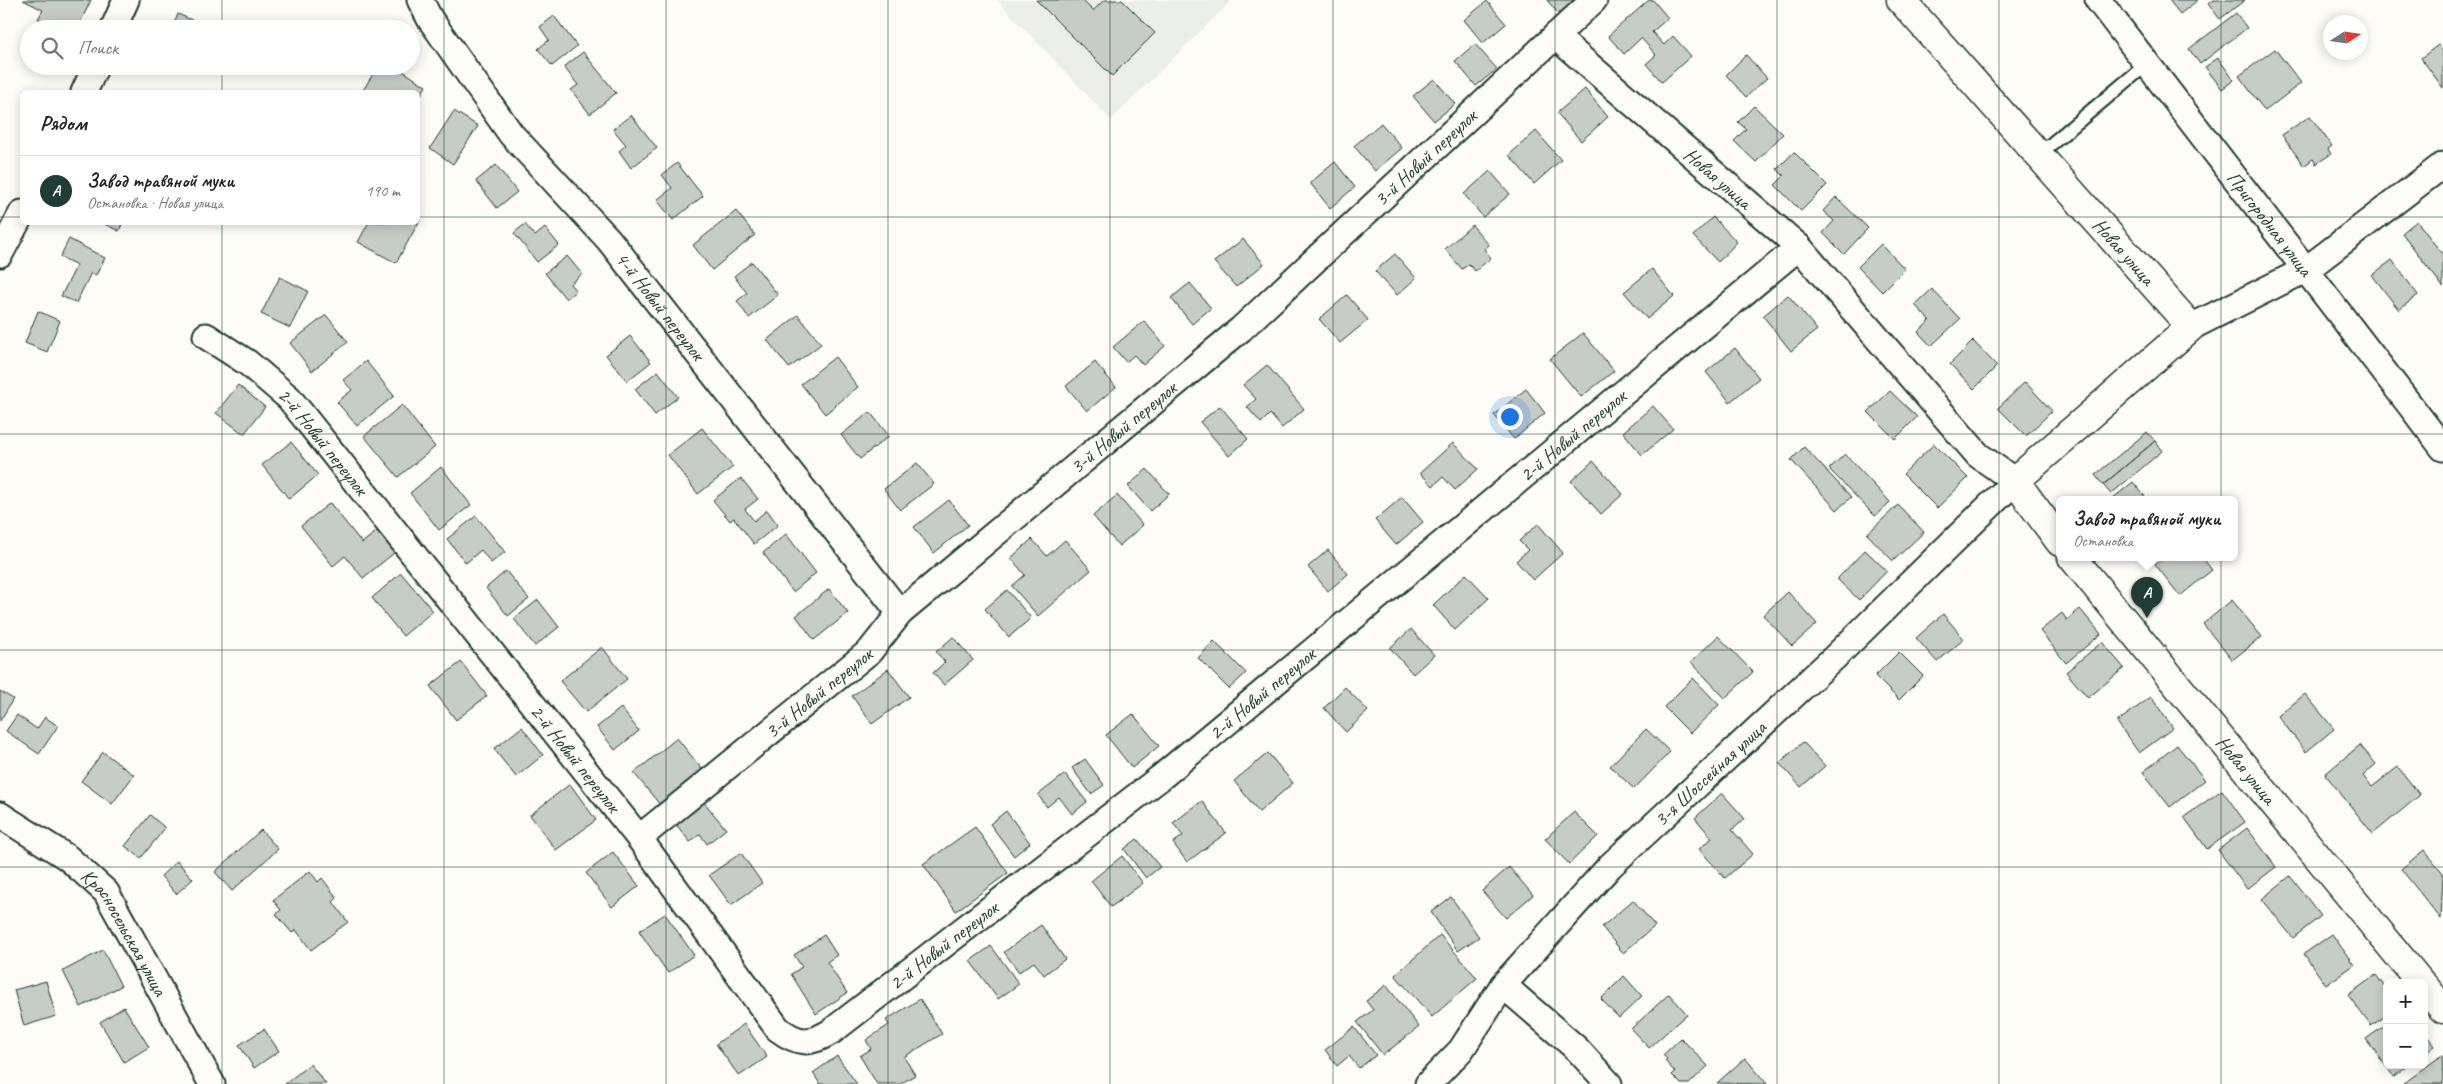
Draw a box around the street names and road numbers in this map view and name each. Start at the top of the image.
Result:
street label: 3-й Новый переулок [1369,103,1483,212]
street label: Новая улица [1679,142,1758,216]
street label: Пригородная улица [2221,166,2319,283]
street label: Новая улица [2087,213,2161,292]
street label: 4-й Новый переулок [610,247,711,367]
street label: 3-й Новый переулок [1065,375,1183,479]
street label: 2-й Новый переулок [273,382,375,502]
street label: 2-й Новый переулок [1514,383,1633,487]
street label: 3-й Новый переулок [760,641,879,744]
street label: 2-й Новый переулок [1204,641,1322,745]
street label: 2-й Новый переулок [524,699,627,819]
street label: 3-я Шоссейная улица [1649,714,1773,832]
street label: Новая улица [2210,730,2283,811]
street label: Красносельская улица [75,863,174,1002]
street label: 2-й Новый переулок [884,895,1004,995]

